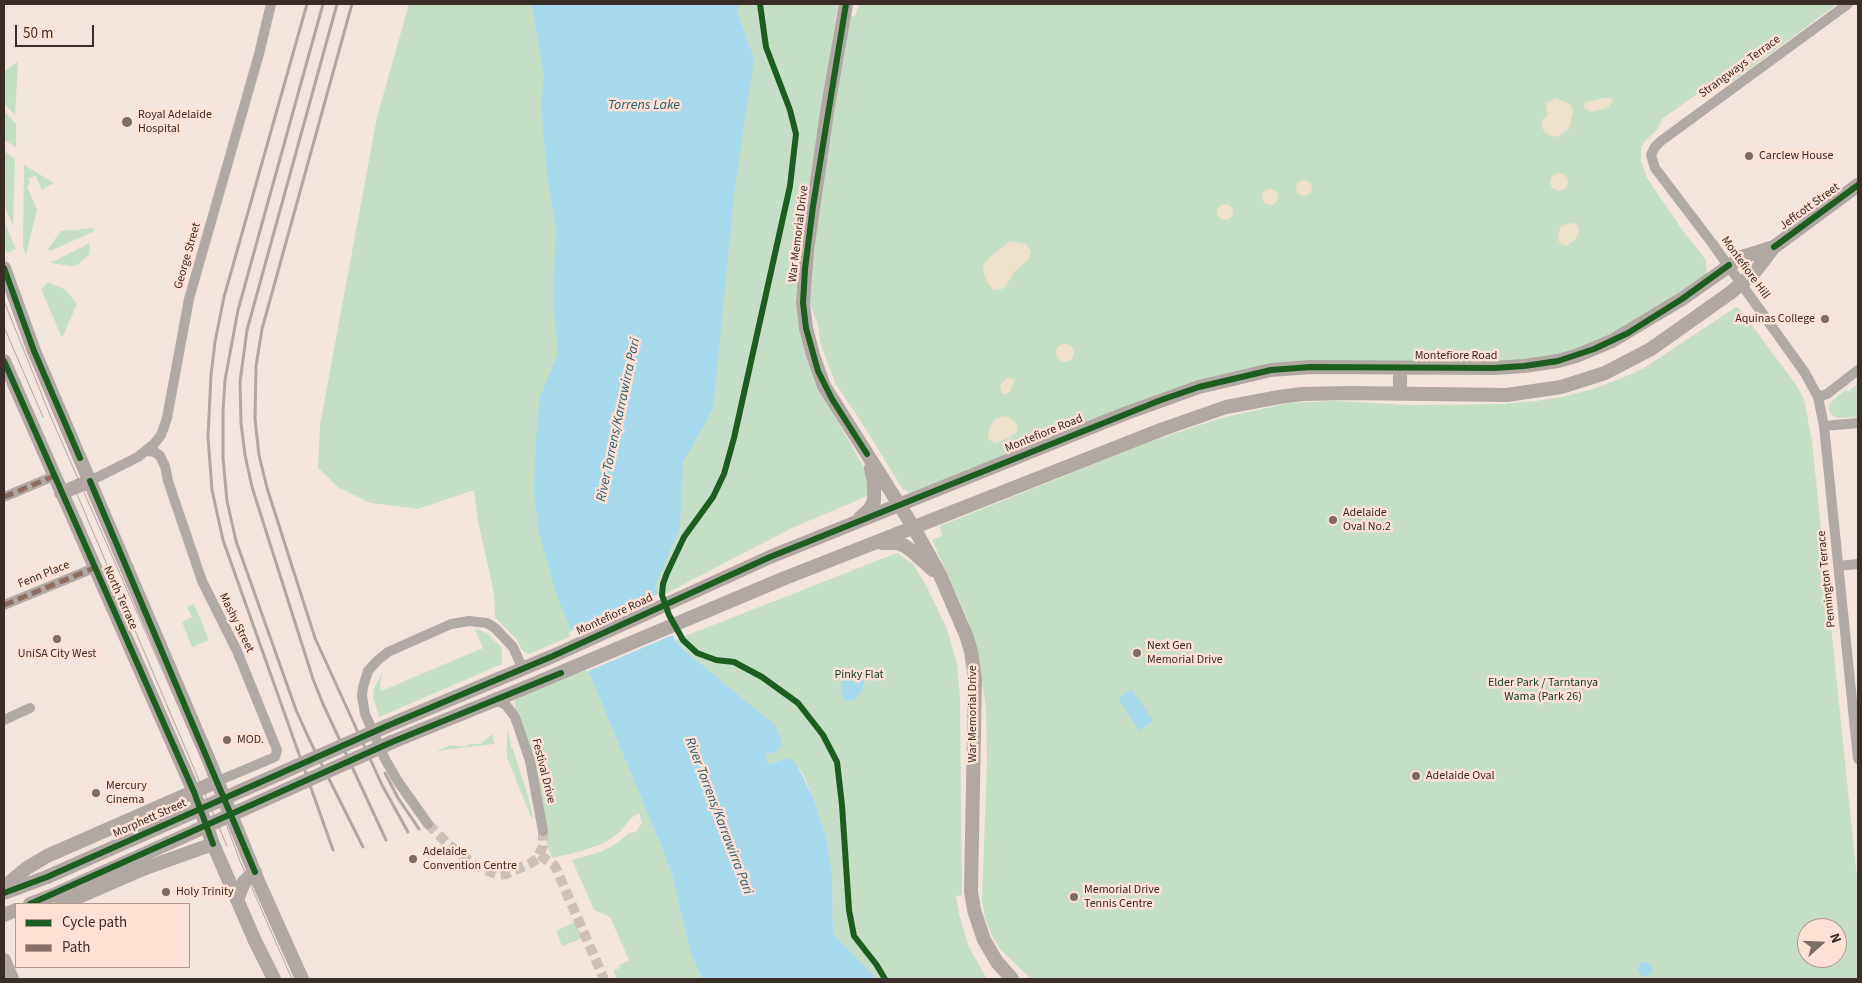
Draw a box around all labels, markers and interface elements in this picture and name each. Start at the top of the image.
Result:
scale bar [18,15,96,47]
text: 50 m [23,23,53,44]
street label: Strangways Terrace [1696,33,1784,101]
water label: Torrens Lake [608,98,680,114]
place label: Royal Adelaide Hospital [138,108,212,136]
marker: Royal Adelaide Hospital [120,115,134,129]
place label: Carclew House [1759,149,1833,163]
marker: Carclew House [1743,150,1755,162]
street label: Jeffcott Street [1777,181,1843,233]
street label: War Memorial Drive [786,185,812,283]
street label: George Street [172,221,204,291]
street label: Montefiore Hill [1717,234,1773,302]
place label: Aquinas College [1735,312,1815,326]
marker: Aquinas College [1819,313,1831,325]
water label: River Torrens/Karrawirra Pari [593,337,645,503]
street label: Montefiore Road [1415,349,1497,363]
street label: Montefiore Road [1003,412,1085,456]
place label: Adelaide Oval No.2 [1343,506,1391,534]
marker: Adelaide Oval No.2 [1327,514,1339,526]
street label: Pennington Terrace [1815,530,1839,628]
street label: Fenn Place [16,558,72,592]
street label: North Terrace [100,564,140,632]
street label: Mashy Street [215,591,257,655]
street label: Montefiore Road [574,591,656,639]
marker: UniSA City West [51,633,63,645]
place label: Next Gen Memorial Drive [1147,639,1223,667]
place label: UniSA City West [18,647,96,661]
marker: Next Gen Memorial Drive [1131,647,1143,659]
street label: War Memorial Drive [966,665,980,763]
park label: Pinky Flat [834,668,884,682]
park label: Elder Park / Tarntanya Wama (Park 26) [1488,676,1598,704]
place label: MOD. [237,733,264,747]
marker: MOD. [221,734,233,746]
water label: River Torrens/Karrawirra Pari [680,735,756,897]
street label: Festival Drive [528,737,558,805]
place label: Adelaide Oval [1426,769,1495,783]
marker: Adelaide Oval [1410,770,1422,782]
place label: Mercury Cinema [106,779,147,807]
marker: Mercury Cinema [90,787,102,799]
street label: Morphett Street [111,796,189,842]
place label: Adelaide Convention Centre [423,845,517,873]
marker: Adelaide Convention Centre [407,853,419,865]
place label: Memorial Drive Tennis Centre [1084,883,1160,911]
place label: Holy Trinity [176,885,234,899]
marker: Holy Trinity [160,886,172,898]
marker: Memorial Drive Tennis Centre [1068,891,1080,903]
legend [15,903,190,968]
text: Cycle path [62,912,127,933]
north arrow [1797,918,1847,968]
text: N [1824,930,1846,946]
text: Path [62,937,90,958]

